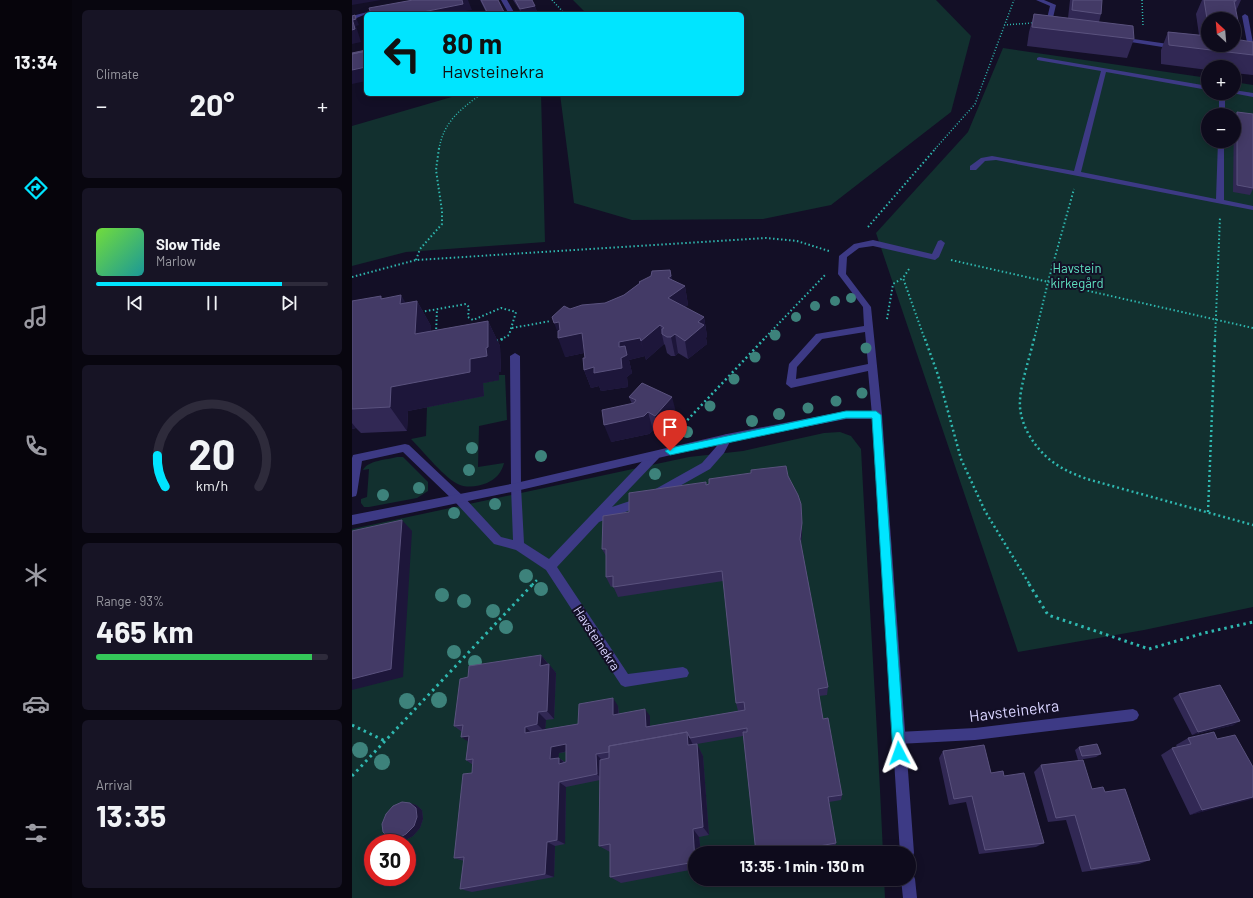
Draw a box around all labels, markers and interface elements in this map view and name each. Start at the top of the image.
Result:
north arrow [1201,12,1241,52]
map controls [1201,12,1241,148]
text: 80 m [442,26,502,60]
icon: left [376,28,428,80]
text: 13:34 [14,51,58,73]
text: Havsteinekra [442,60,544,82]
button: + [1201,60,1241,100]
text: Climate [96,66,139,82]
text: 20° [189,86,235,122]
text: − [96,92,107,118]
text: + [317,92,328,118]
button: − [1201,108,1241,148]
icon: directions [22,174,50,202]
text: Slow Tide [156,235,220,253]
text: Marlow [156,253,196,269]
park label: Havstein kirkegård [1050,260,1104,291]
icon: previous [124,292,146,314]
icon: pause [201,292,223,314]
icon: next [278,292,300,314]
icon: music [22,303,50,331]
pin [653,410,687,451]
icon: arrive [659,416,681,438]
text: 20 [188,428,236,478]
icon: phone [22,432,50,460]
text: km/h [196,477,228,494]
icon: climate [22,561,50,589]
text: Range · 93% [96,593,164,609]
street label: Havsteinekra [570,603,624,673]
text: 465 km [96,613,193,649]
icon: car [22,690,50,718]
street label: Havsteinekra [968,695,1060,725]
position arrow [878,732,920,774]
text: Arrival [96,777,132,793]
text: 13:35 [96,797,166,833]
icon: filters [22,819,50,847]
speed limit sign: 30 [364,834,416,886]
text: 13:35 · 1 min · 130 m [740,857,864,875]

